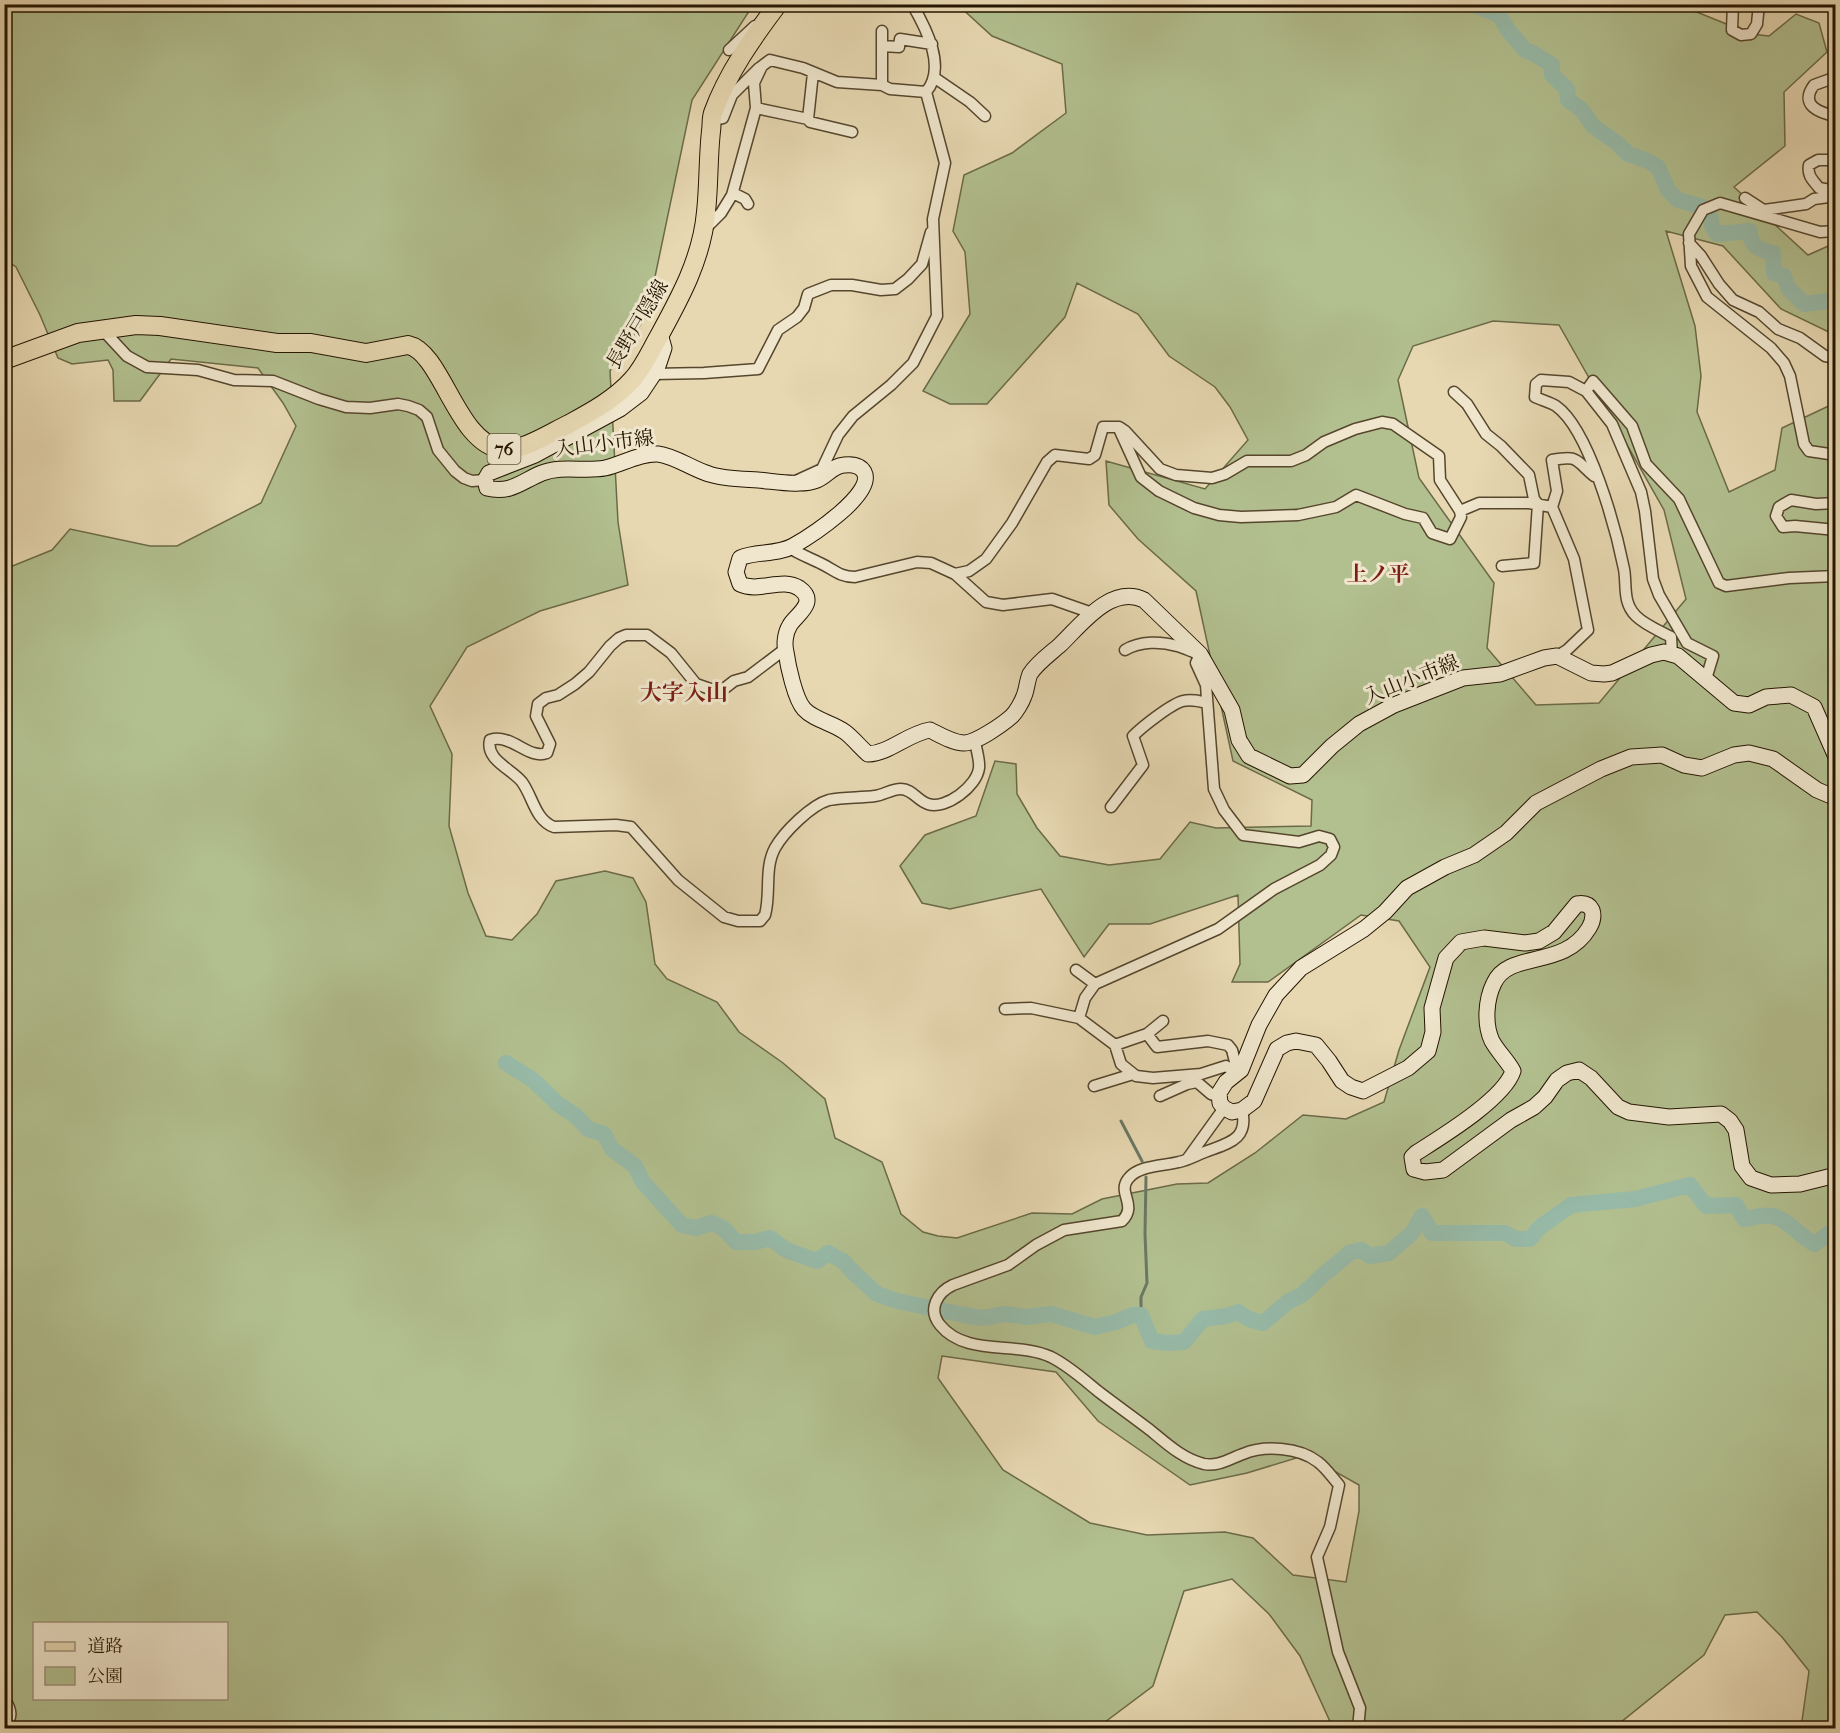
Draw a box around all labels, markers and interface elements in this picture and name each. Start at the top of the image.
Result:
street label: 長野戸隠線 [602,275,673,373]
street label: 入山小市線 [553,426,655,461]
road number: 76 [488,434,520,464]
district label: 上ノ平 [1347,562,1410,586]
street label: 入山小市線 [1361,650,1462,709]
district label: 大字入山 [640,680,728,706]
legend [33,1622,228,1700]
text: 道路 [87,1636,123,1657]
text: 公園 [87,1666,123,1687]

